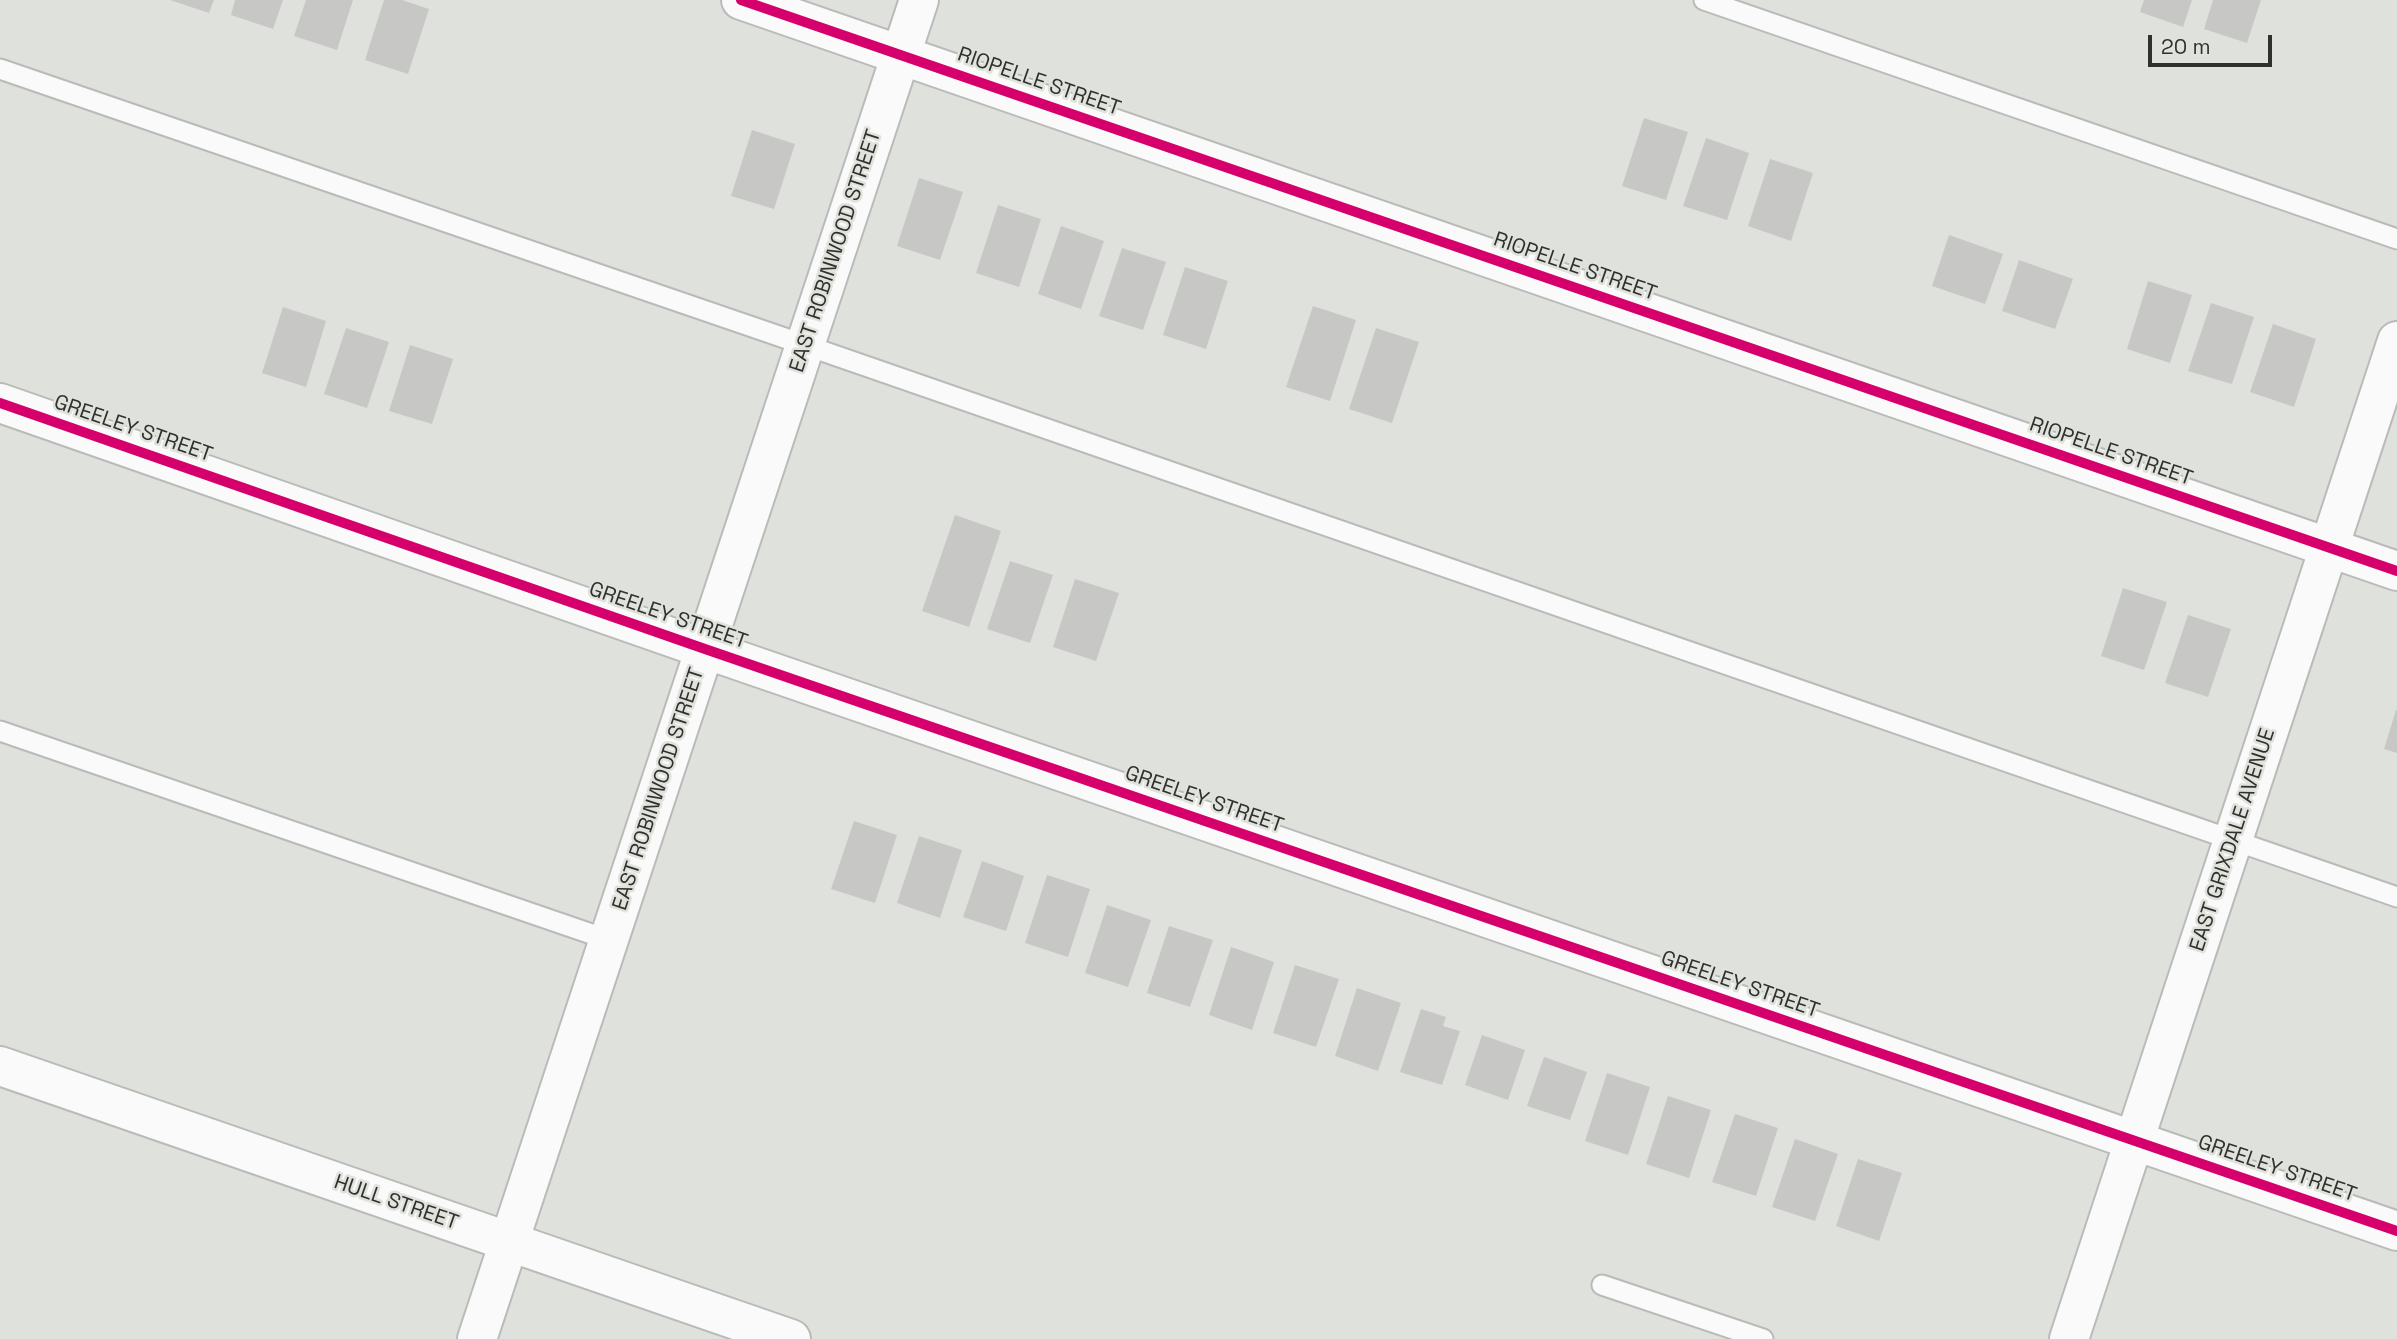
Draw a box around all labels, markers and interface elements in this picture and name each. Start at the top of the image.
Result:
scale bar [2152,21,2276,65]
text: 20 m [2161,33,2211,60]
street label: RIOPELLE STREET [954,42,1124,122]
street label: EAST ROBINWOOD STREET [785,126,887,376]
street label: RIOPELLE STREET [1490,227,1660,307]
street label: GREELEY STREET [50,390,216,468]
street label: RIOPELLE STREET [2026,412,2196,492]
street label: GREELEY STREET [585,577,751,655]
street label: EAST ROBINWOOD STREET [608,664,710,914]
street label: EAST GRIXDALE AVENUE [2185,725,2281,955]
street label: GREELEY STREET [1121,761,1287,839]
street label: GREELEY STREET [1657,946,1823,1024]
street label: GREELEY STREET [2194,1130,2360,1208]
street label: HULL STREET [330,1170,462,1236]

